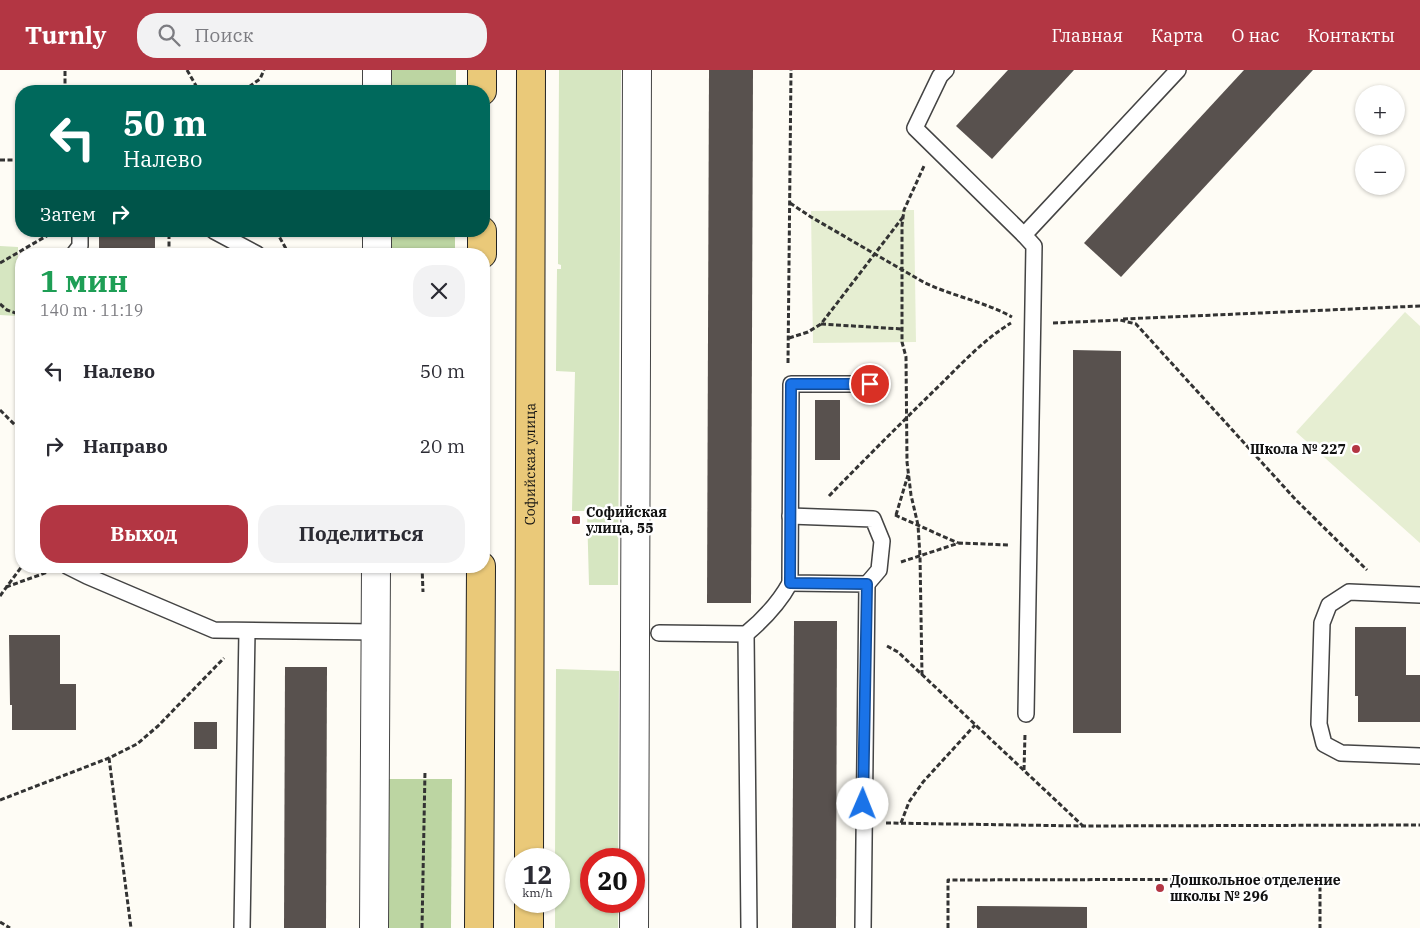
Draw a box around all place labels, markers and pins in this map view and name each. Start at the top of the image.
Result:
pin [849,363,891,405]
place label: Школа № 227 [1250,440,1346,458]
marker: Школа № 227 [1350,443,1362,455]
place label: Софийская улица, 55 [585,503,667,537]
marker: Софийская улица, 55 [570,514,582,526]
place label: Дошкольное отделение школы № 296 [1170,871,1341,905]
marker: Дошкольное отделение школы № 296 [1154,882,1166,894]

